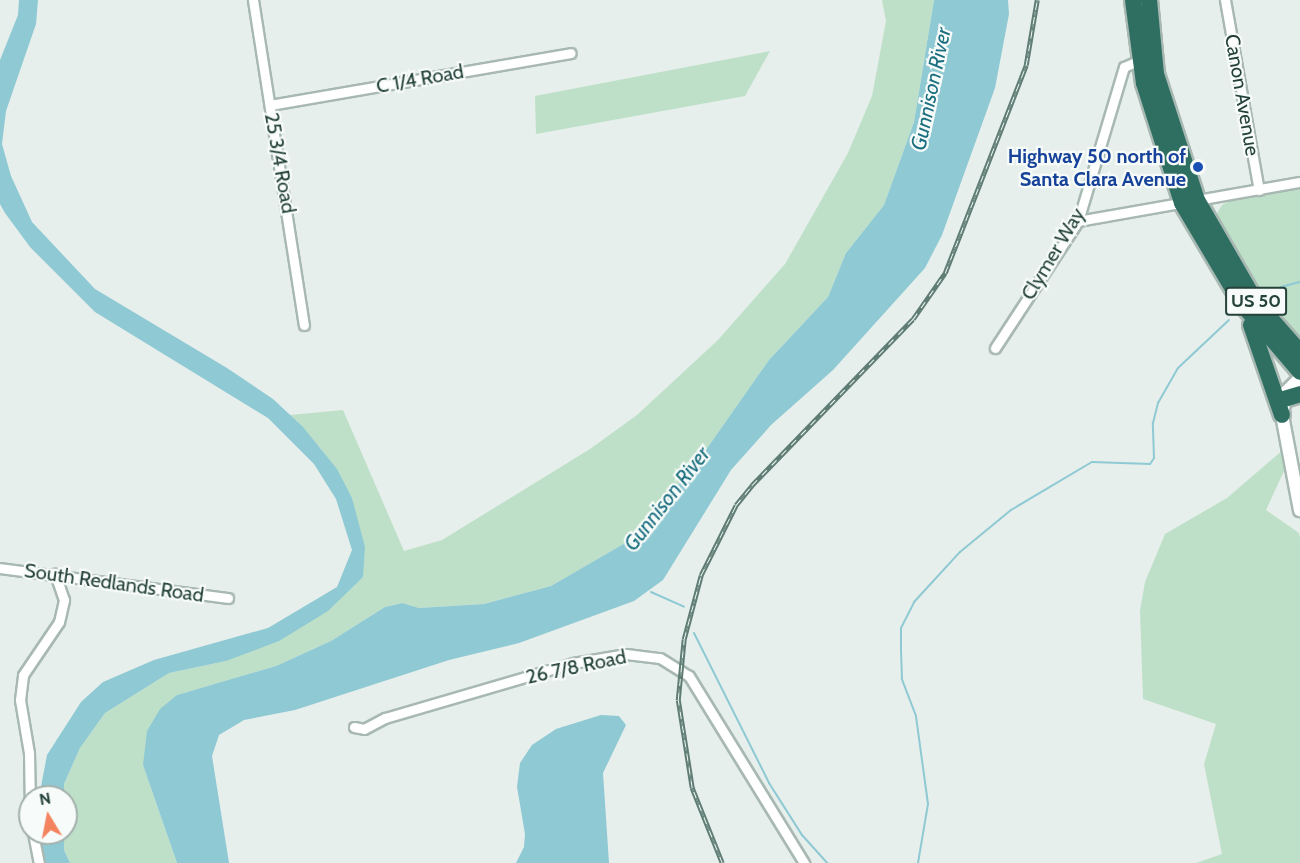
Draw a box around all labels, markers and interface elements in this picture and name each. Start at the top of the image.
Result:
water label: Gunnison River [906,25,956,153]
street label: Canon Avenue [1219,32,1265,158]
street label: C 1/4 Road [374,60,466,98]
street label: 25 3/4 Road [259,111,301,215]
place label: Highway 50 north of Santa Clara Avenue [1008,144,1186,191]
marker: Highway 50 north of Santa Clara Avenue [1191,160,1205,174]
street label: Clymer Way [1016,204,1090,304]
road number: US 50 [1224,286,1288,316]
water label: Gunnison River [619,442,715,556]
street label: South Redlands Road [23,559,205,607]
street label: 26 7/8 Road [524,645,628,689]
north arrow [18,785,78,845]
text: N [38,788,52,809]

